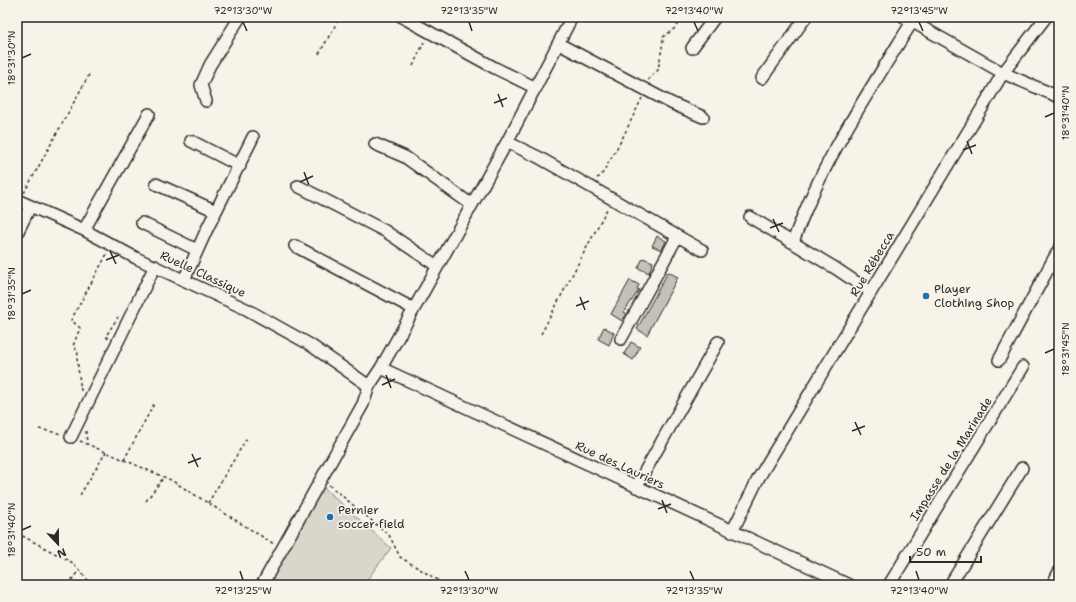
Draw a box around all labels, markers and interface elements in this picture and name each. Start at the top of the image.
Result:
text: 72°13'30"W [214,4,273,17]
text: 72°13'35"W [440,4,498,17]
text: 72°13'40"W [665,4,724,17]
text: 72°13'45"W [890,4,948,17]
text: 18°31'30"N [5,31,18,85]
text: 18°31'40"N [1059,86,1072,140]
street label: Rue Rébecca [846,228,898,299]
street label: Ruelle Classique [157,247,249,301]
text: 18°31'35"N [5,267,18,321]
place label: Player Clothing Shop [934,281,1014,311]
marker: Player Clothing Shop [921,291,931,301]
text: 18°31'45"N [1059,322,1072,376]
street label: Impasse de la Marinade [906,394,996,524]
street label: Rue des Lauriers [573,437,667,493]
place label: Pernier soccer field [338,502,405,532]
text: 18°31'40"N [5,503,18,557]
marker: Pernier soccer field [325,512,335,522]
north arrow [38,524,78,564]
scale bar [910,538,981,564]
text: N [54,544,68,562]
text: 50 m [916,544,946,560]
text: 72°13'25"W [214,584,272,597]
text: 72°13'30"W [440,584,499,597]
text: 72°13'35"W [665,584,723,597]
text: 72°13'40"W [890,584,949,597]

